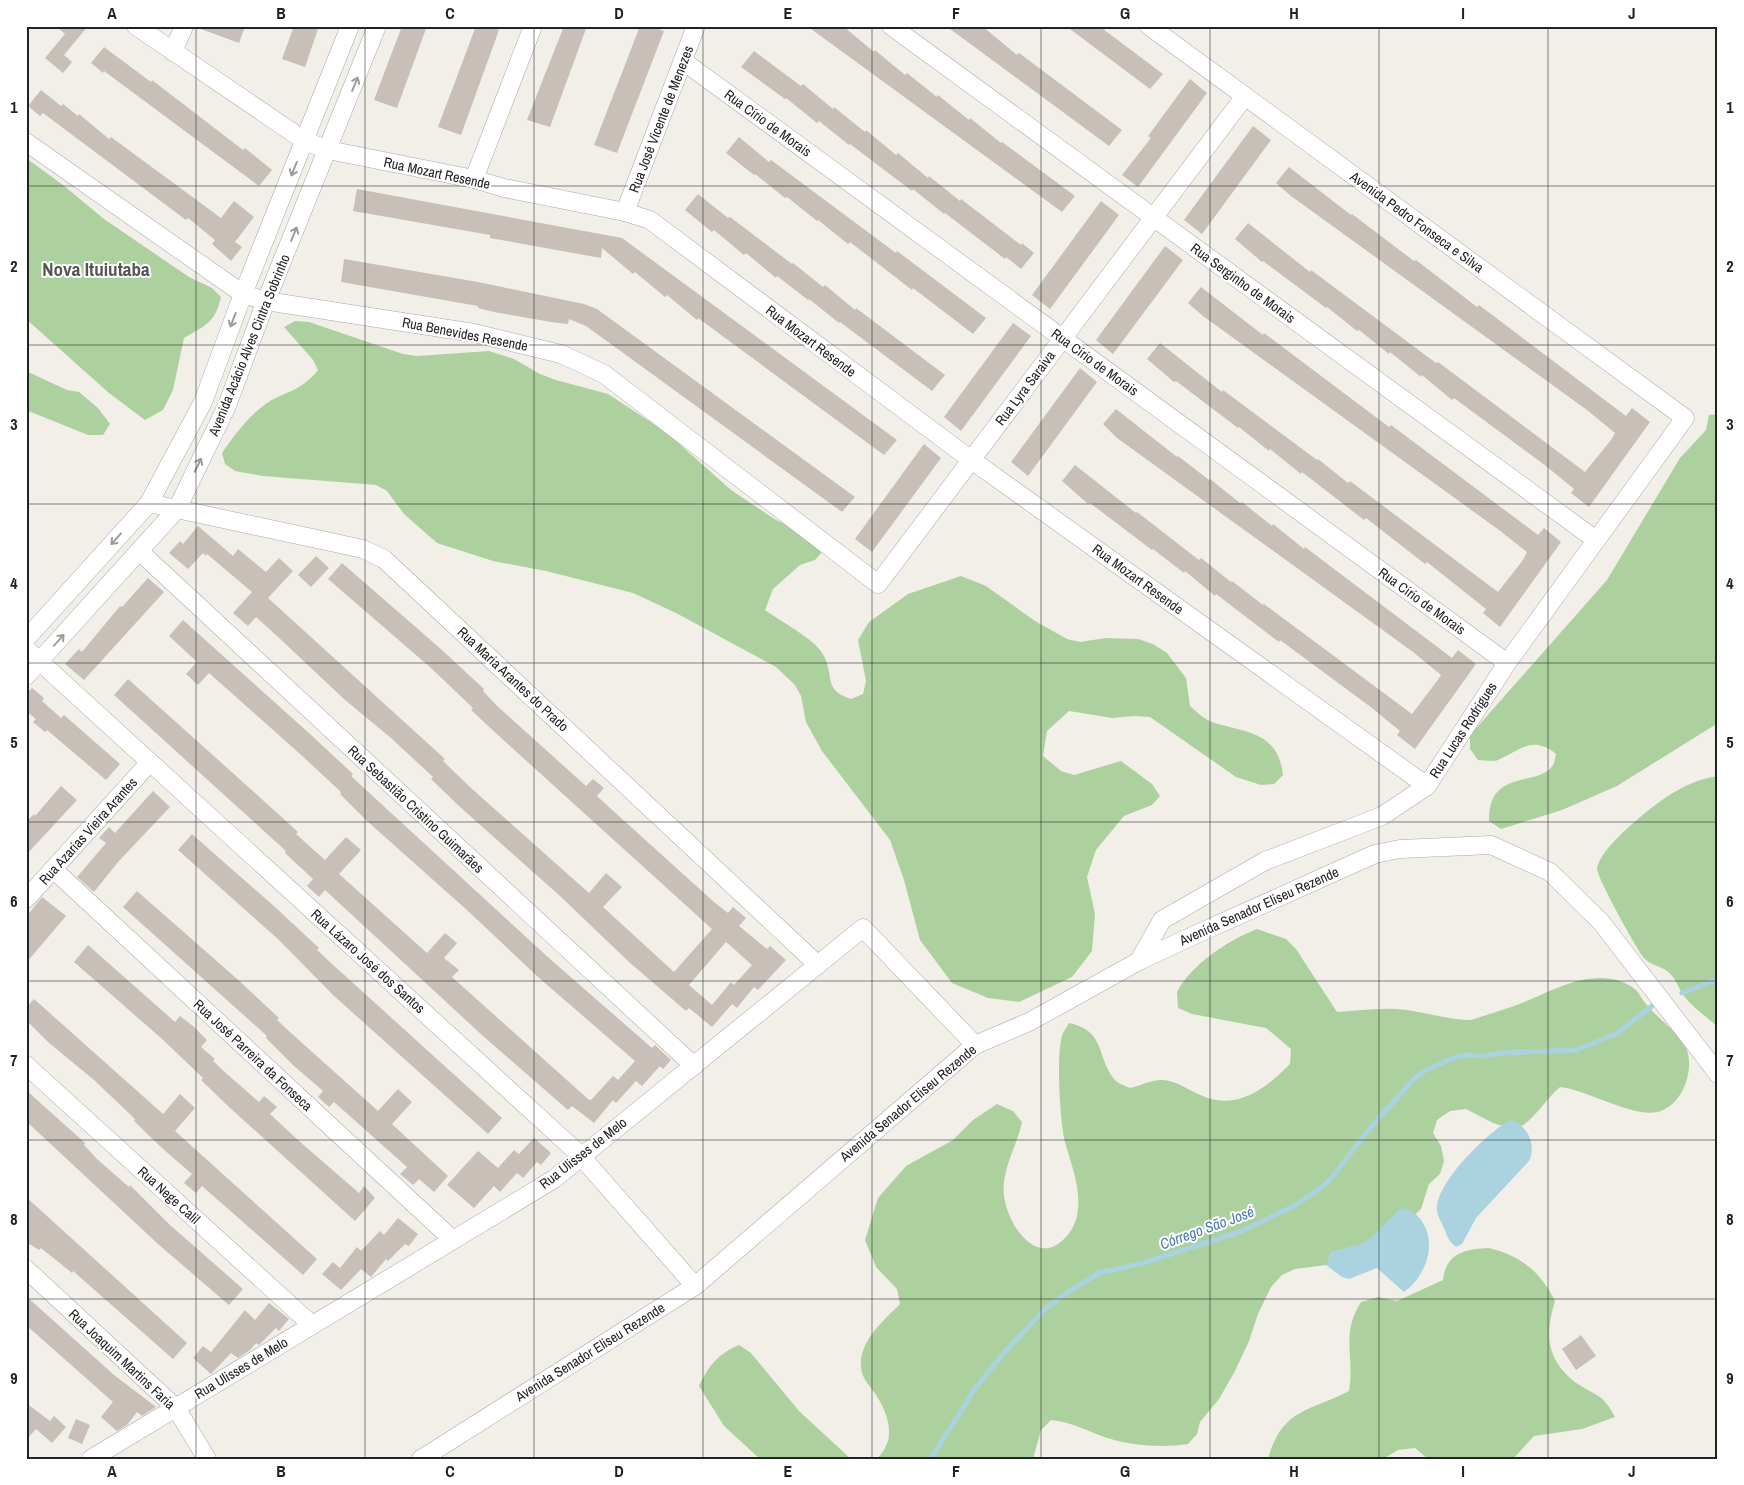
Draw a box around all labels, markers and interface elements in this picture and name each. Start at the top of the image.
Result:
text: A [107,2,117,24]
text: B [276,2,286,24]
text: C [445,2,455,24]
text: D [614,2,624,24]
text: E [784,2,793,24]
text: F [952,2,960,24]
text: G [1120,2,1130,24]
text: H [1289,2,1299,24]
text: I [1461,2,1465,24]
text: J [1628,2,1636,24]
street label: Rua José Vicente de Menezes [625,43,697,195]
one-way arrow [350,77,360,92]
street label: Rua Círio de Morais [721,85,815,161]
text: 1 [10,96,18,118]
text: 1 [1726,96,1734,118]
street label: Rua Mozart Resende [382,153,492,193]
one-way arrow [289,161,298,176]
street label: Avenida Pedro Fonseca e Silva [1346,167,1488,277]
one-way arrow [289,227,299,242]
street label: Rua Serginho de Morais [1187,239,1299,327]
street label: Avenida Acácio Alves Cintra Sobrinho [204,251,294,439]
text: 2 [10,255,18,277]
text: 2 [1726,255,1734,277]
district label: Nova Ituiutaba [42,256,150,282]
street label: Rua Mozart Resende [762,301,860,381]
one-way arrow [228,312,237,327]
street label: Rua Benevides Resende [401,313,529,355]
street label: Rua Círio de Morais [1048,324,1142,400]
street label: Rua Lyra Saraiva [991,347,1059,429]
text: 3 [10,413,18,435]
text: 3 [1726,413,1734,435]
one-way arrow [194,458,204,473]
one-way arrow [110,533,122,546]
street label: Rua Mozart Resende [1089,540,1187,618]
street label: Rua Círio de Morais [1375,563,1469,639]
text: 4 [10,572,18,594]
text: 4 [1726,572,1734,594]
street label: Rua Maria Arantes do Prado [454,623,572,735]
one-way arrow [53,634,65,647]
street label: Rua Lucas Rodrigues [1425,678,1501,781]
text: 5 [10,731,18,753]
text: 5 [1726,731,1734,753]
street label: Rua Sebastião Cristino Guimarães [344,741,488,877]
street label: Rua Azarias Vieira Arantes [35,773,141,888]
street label: Avenida Senador Eliseu Rezende [1176,863,1342,950]
text: 6 [10,890,18,912]
text: 6 [1726,890,1734,912]
street label: Rua Lázaro José dos Santos [307,905,429,1017]
street label: Rua José Parreira da Fonseca [190,995,317,1115]
street label: Avenida Senador Eliseu Rezende [835,1041,980,1166]
text: 7 [10,1049,18,1071]
text: 7 [1726,1049,1734,1071]
street label: Rua Ulisses de Melo [536,1113,630,1193]
street label: Rua Nege Calil [134,1162,204,1228]
water label: Córrego São José [1157,1201,1257,1254]
text: 8 [10,1208,18,1230]
text: 8 [1726,1208,1734,1230]
street label: Avenida Senador Eliseu Rezende [511,1299,668,1406]
street label: Rua Joaquim Martins Faria [65,1305,179,1413]
street label: Rua Ulisses de Melo [191,1333,291,1403]
text: 9 [10,1367,18,1389]
text: 9 [1726,1367,1734,1389]
text: A [107,1460,117,1482]
text: B [276,1460,286,1482]
text: C [445,1460,455,1482]
text: D [614,1460,624,1482]
text: E [784,1460,793,1482]
text: F [952,1460,960,1482]
text: G [1120,1460,1130,1482]
text: H [1289,1460,1299,1482]
text: I [1461,1460,1465,1482]
text: J [1628,1460,1636,1482]

